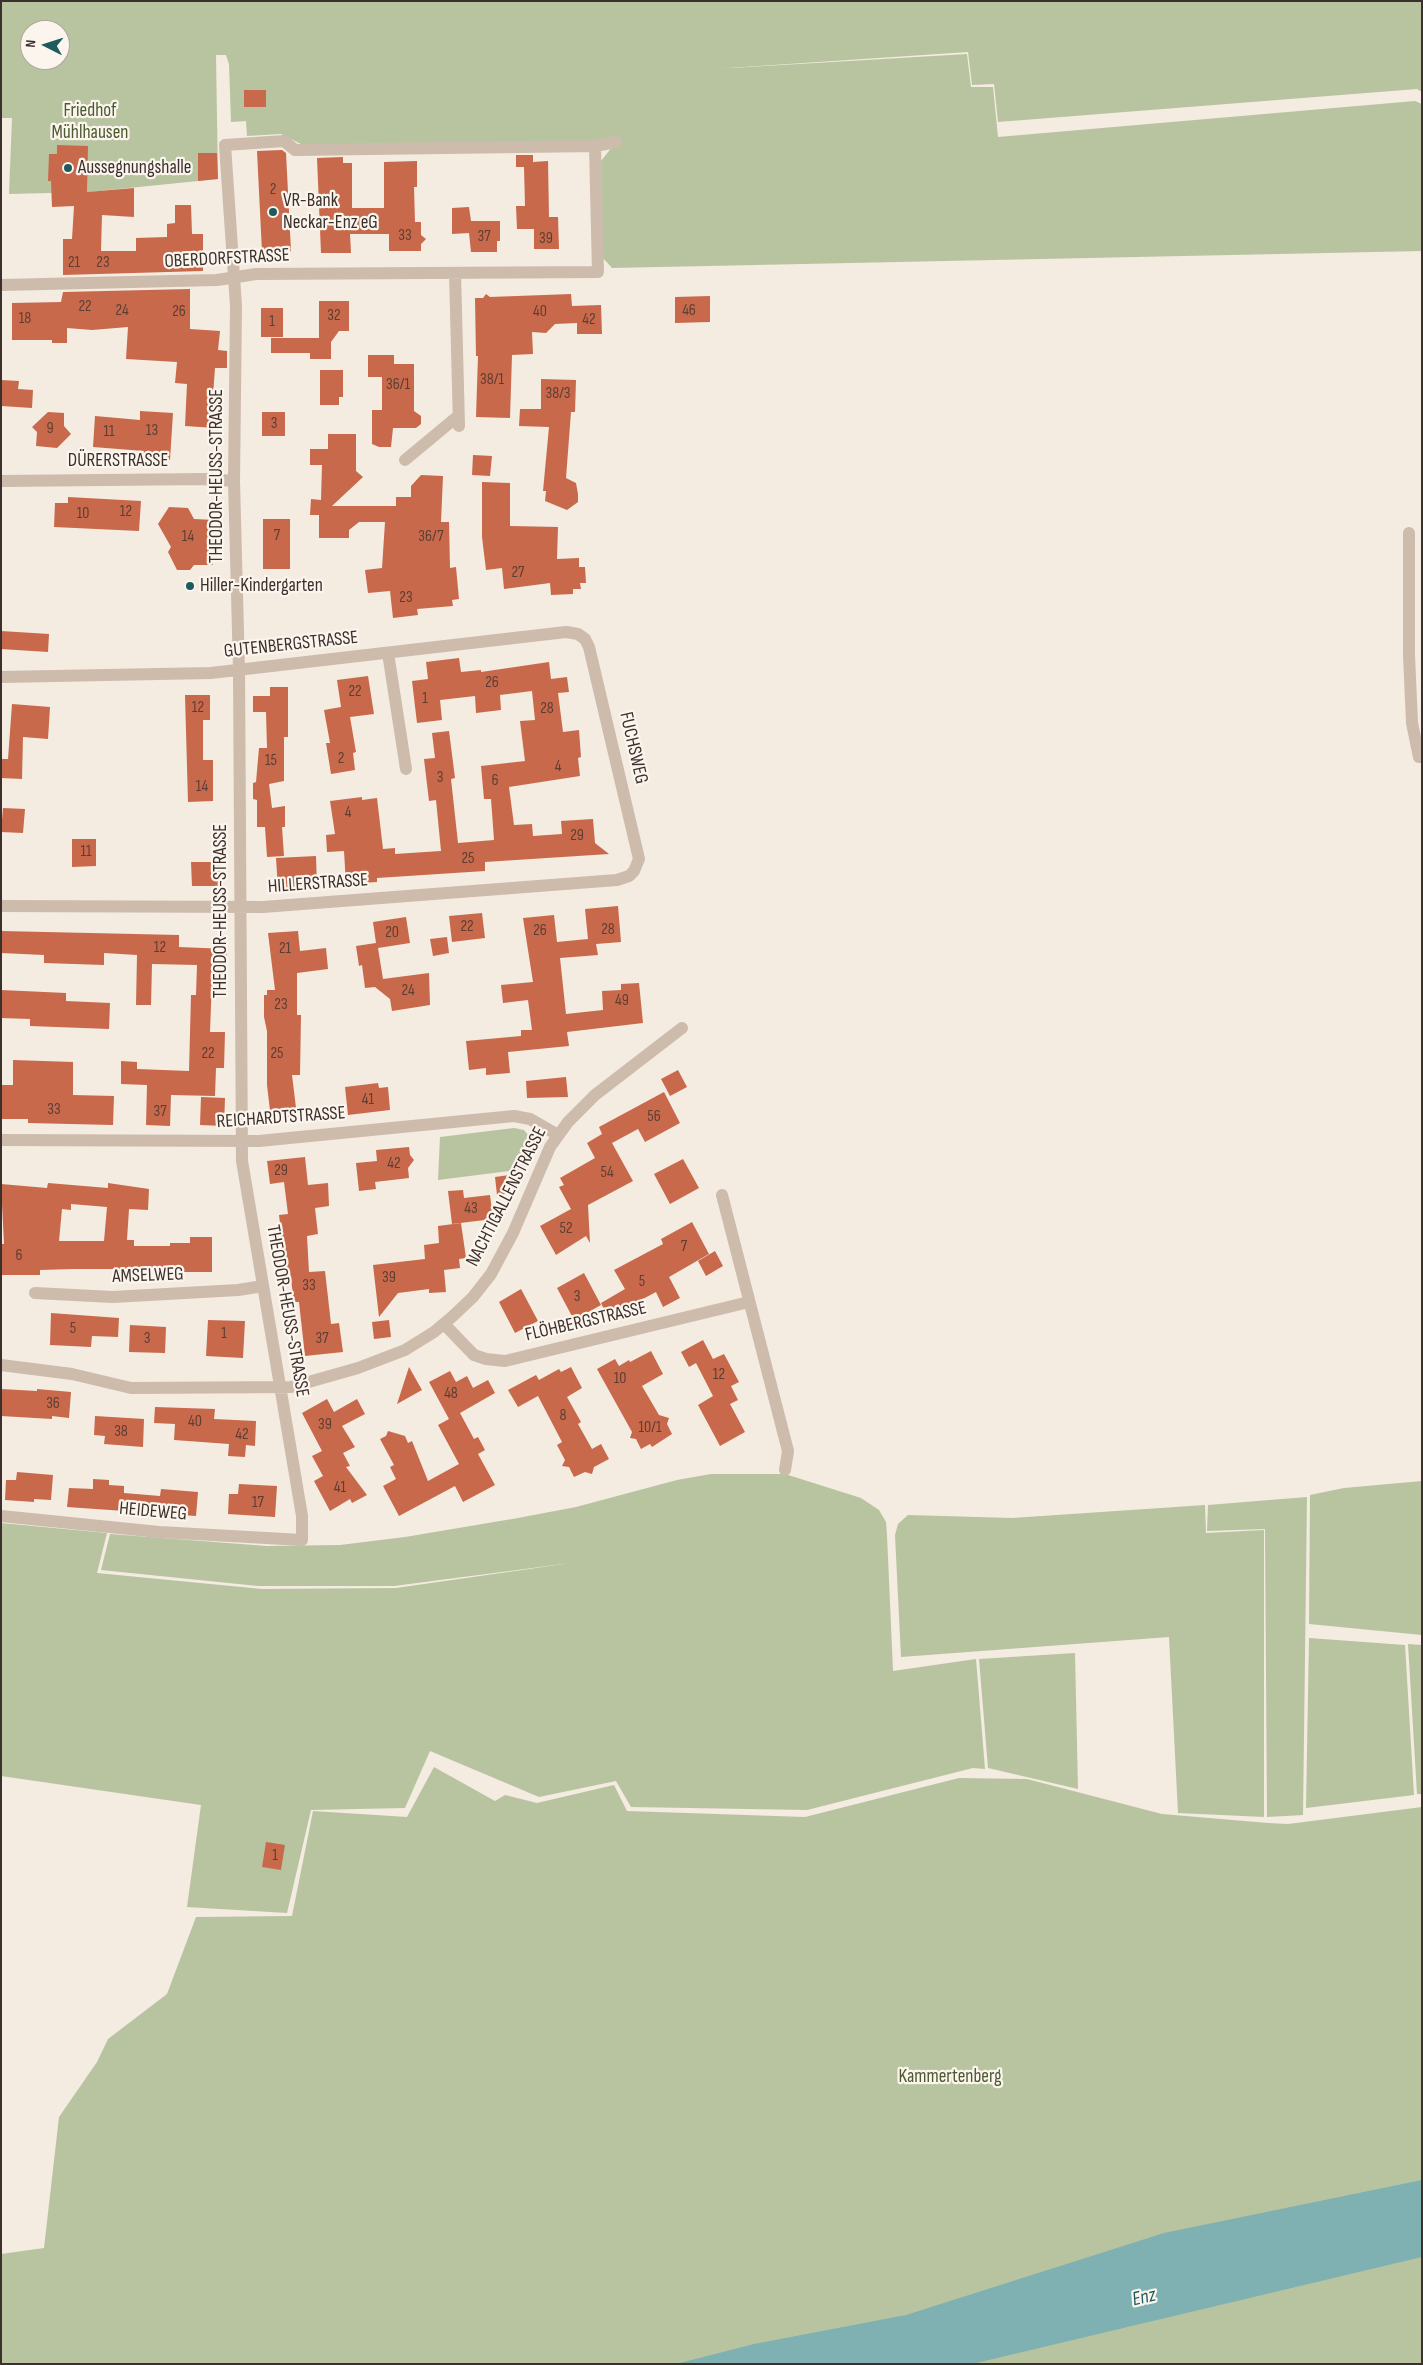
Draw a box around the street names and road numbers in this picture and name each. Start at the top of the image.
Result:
street label: OBERDORFSTRASSE [164,244,290,274]
street label: THEODOR-HEUSS-STRASSE [206,389,228,563]
street label: DÜRERSTRASSE [68,450,168,472]
street label: GUTENBERGSTRASSE [223,627,359,663]
street label: FUCHSWEG [614,710,652,786]
street label: THEODOR-HEUSS-STRASSE [210,824,232,998]
street label: HILLERSTRASSE [267,869,369,899]
street label: REICHARDTSTRASSE [216,1102,346,1134]
street label: NACHTIGALLENSTRASSE [462,1123,552,1271]
street label: THEODOR-HEUSS-STRASSE [261,1223,313,1399]
street label: AMSELWEG [112,1263,184,1289]
street label: FLÖHBERGSTRASSE [523,1297,649,1347]
street label: HEIDEWEG [118,1498,188,1526]

